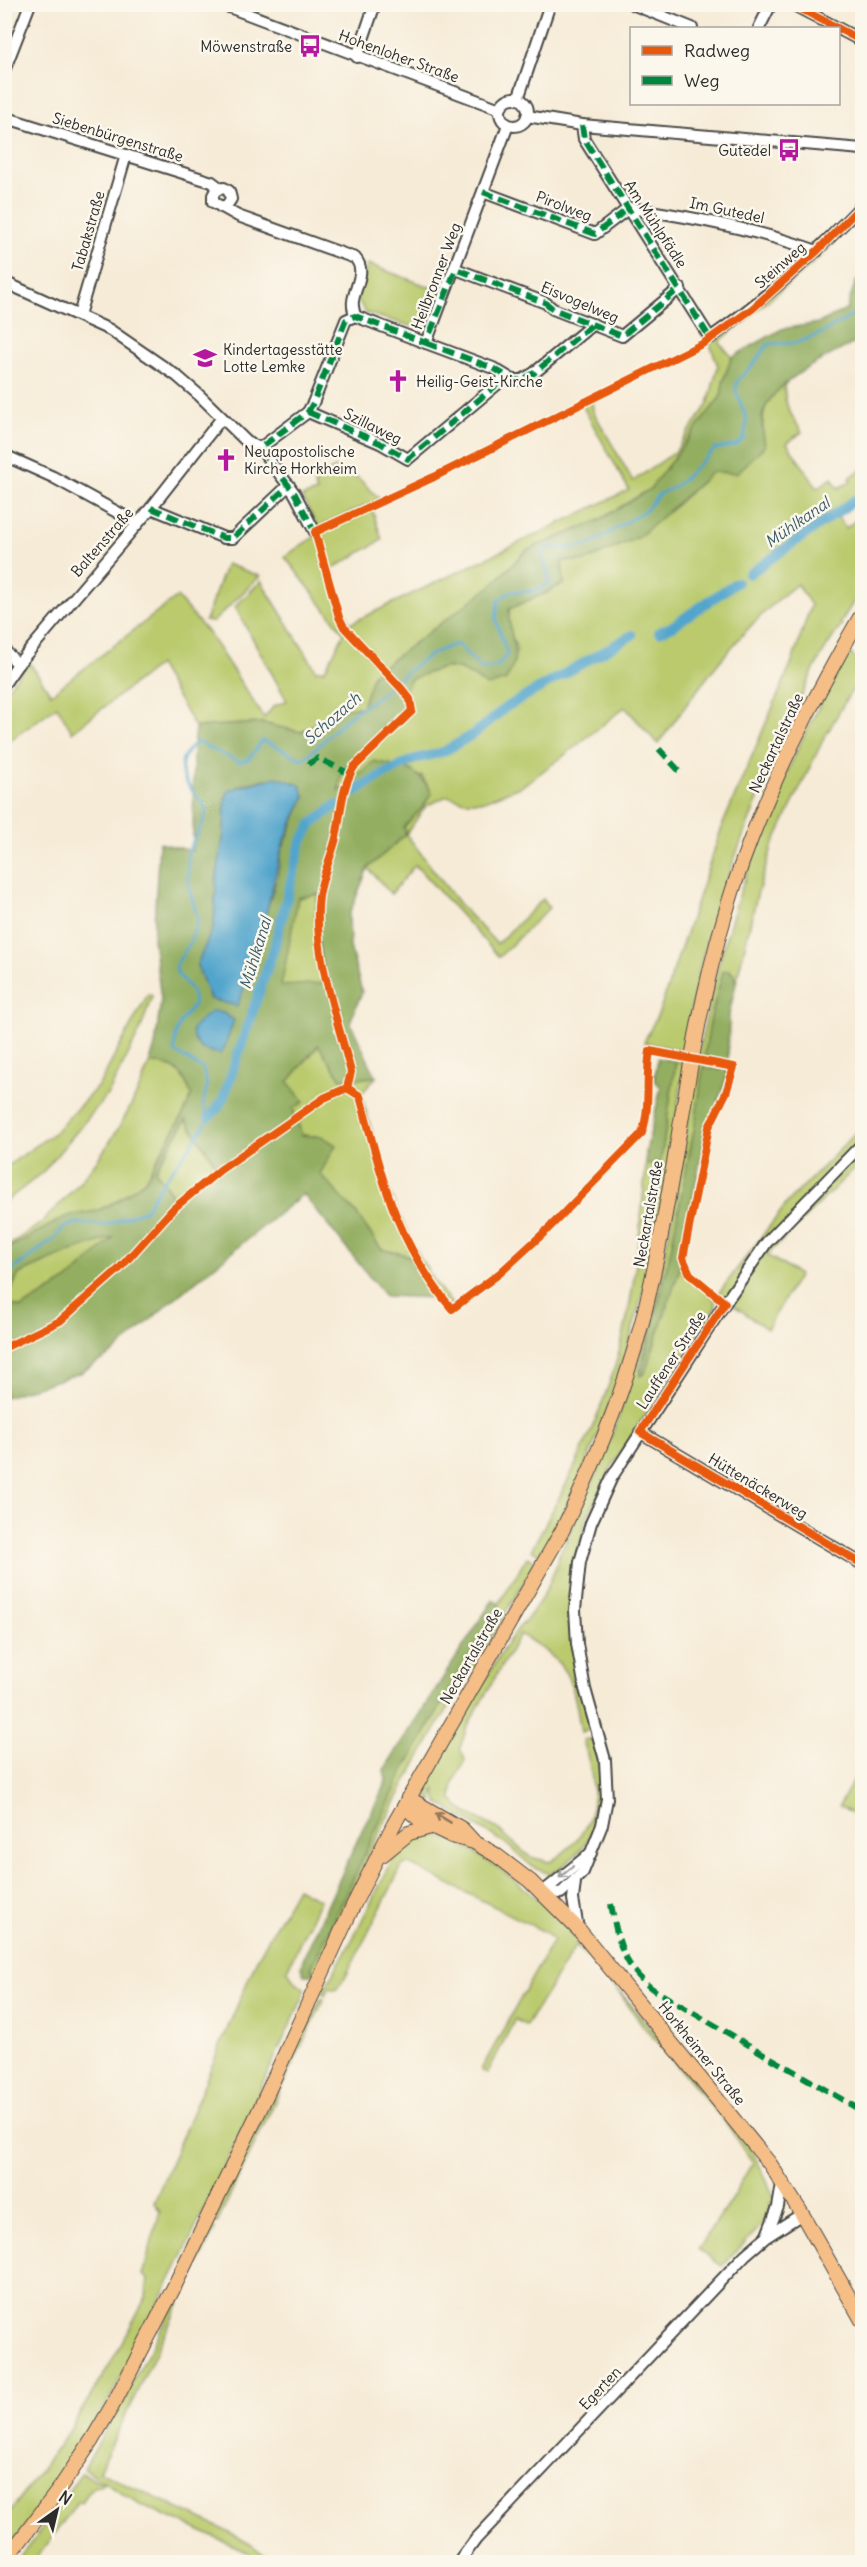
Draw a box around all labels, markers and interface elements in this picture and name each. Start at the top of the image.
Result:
street label: Hohenloher Straße [336,25,462,87]
legend [630,27,840,105]
bus stop icon: Möwenstraße [297,33,323,59]
place label: Möwenstraße [200,37,292,56]
text: Radweg [684,39,750,62]
text: Weg [684,69,719,92]
street label: Siebenbürgenstraße [50,108,186,166]
bus stop icon: Gutedel [776,137,802,163]
place label: Gutedel [718,141,771,160]
street label: Am Mühlpfädle [620,176,692,272]
street label: Pirolweg [533,187,595,225]
street label: Tabakstraße [67,189,109,273]
street label: Im Gutedel [688,193,766,227]
street label: Heilbronner Weg [407,220,465,332]
street label: Steinweg [751,238,809,292]
street label: Eisvogelweg [538,277,622,327]
place label: Kindertagesstätte Lotte Lemke [223,340,343,376]
school or university icon: Kindertagesstätte Lotte Lemke [192,345,218,371]
church icon: Heilig-Geist-Kirche [385,368,411,394]
place label: Heilig-Geist-Kirche [416,372,543,391]
street label: Szillaweg [341,404,405,448]
place label: Neuapostolische Kirche Horkheim [244,442,357,478]
church icon: Neuapostolische Kirche Horkheim [213,447,239,473]
water label: Mühlkanal [761,491,835,551]
street label: Baltenstraße [67,503,137,581]
water label: Schozach [299,687,365,748]
street label: Neckartalstraße [745,690,807,796]
water label: Mühlkanal [235,912,276,991]
street label: Neckartalstraße [629,1159,667,1269]
street label: Lauffener Straße [632,1307,710,1413]
street label: Hüttenäckerweg [705,1449,811,1523]
street label: Neckartalstraße [436,1605,506,1707]
one-way arrow [435,1811,452,1823]
one-way arrow [558,1865,574,1878]
street label: Horkheimer Straße [654,1997,750,2109]
street label: Egerten [575,2362,625,2414]
north arrow [27,2480,87,2540]
text: N [55,2486,76,2509]

